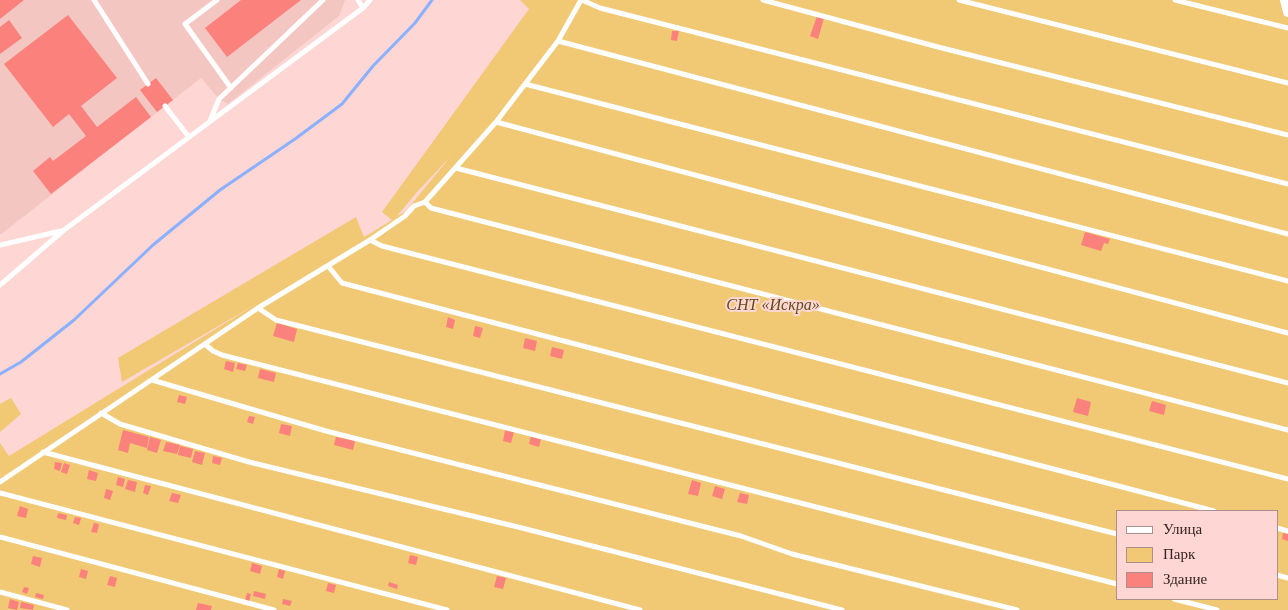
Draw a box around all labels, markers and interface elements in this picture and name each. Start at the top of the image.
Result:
park label: СНТ «Искра» [726,296,820,316]
legend [1116,510,1278,600]
text: Улица [1163,521,1202,537]
text: Парк [1163,546,1195,562]
text: Здание [1163,571,1207,587]

